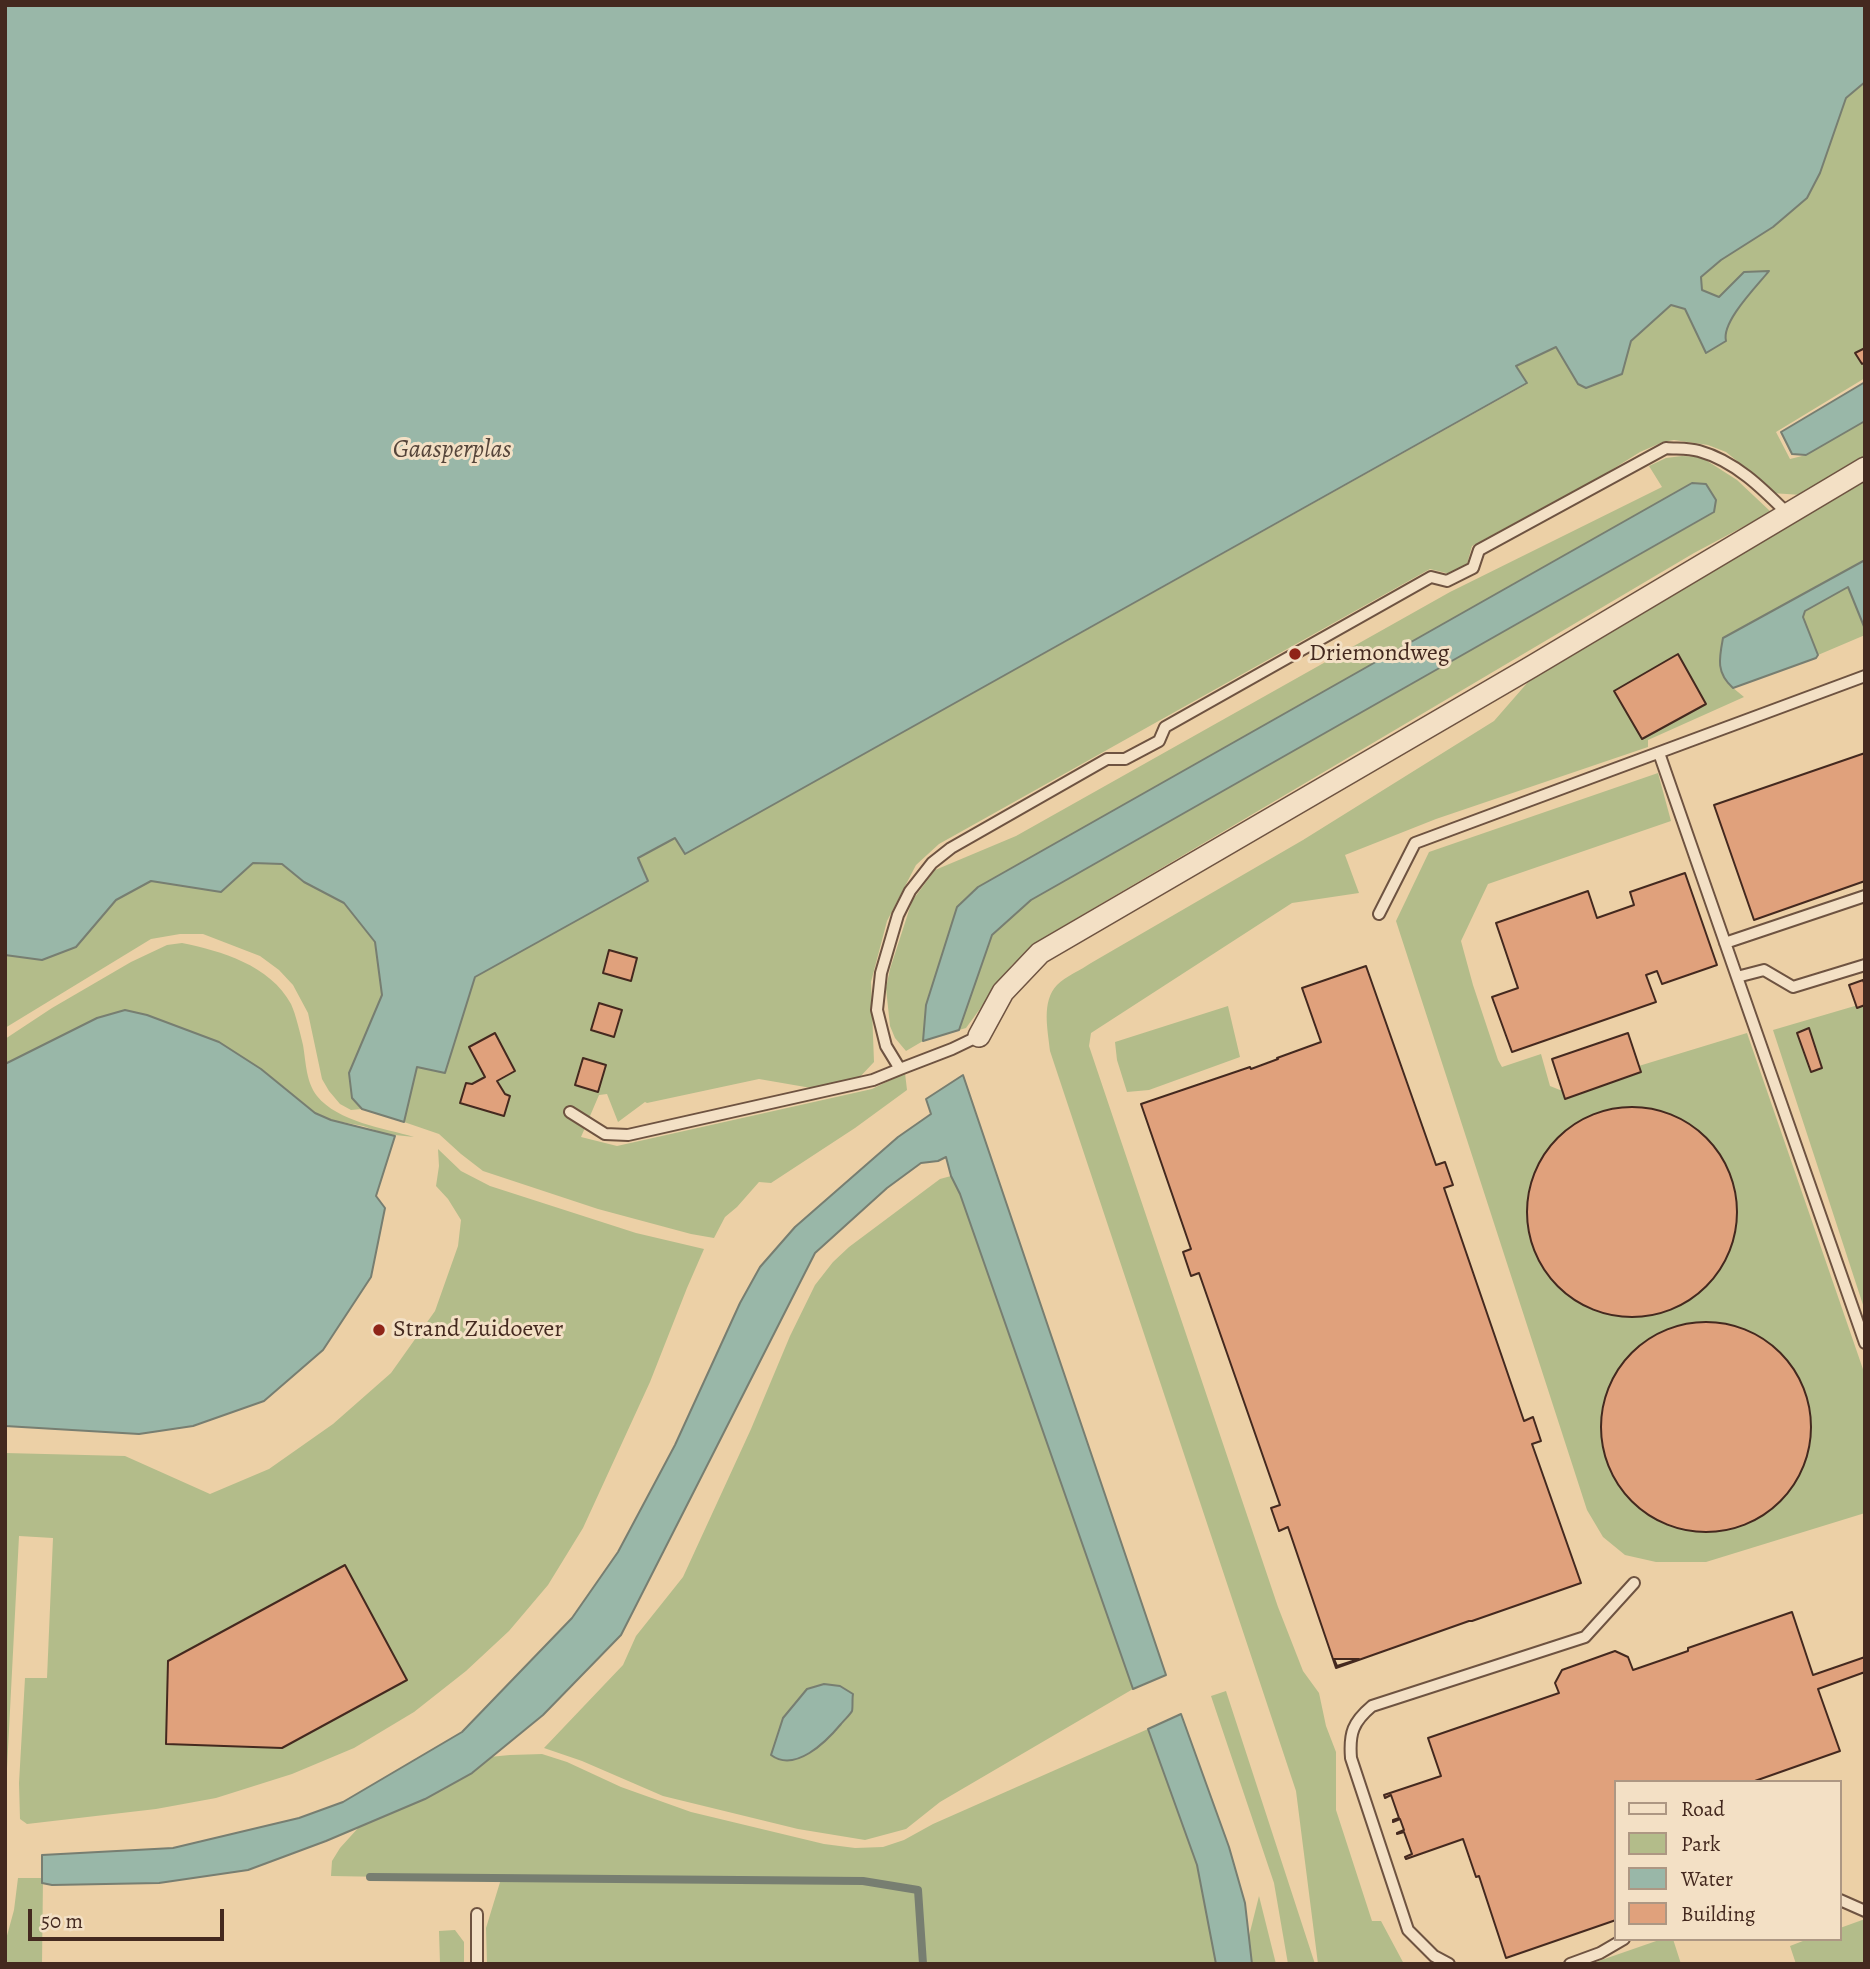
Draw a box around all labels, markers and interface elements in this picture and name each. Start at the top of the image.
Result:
water label: Gaasperplas [393,435,511,467]
place label: Driemondweg [1309,640,1450,668]
marker: Driemondweg [1287,646,1303,662]
place label: Strand Zuidoever [393,1316,564,1344]
marker: Strand Zuidoever [371,1322,387,1338]
legend [1615,1780,1842,1941]
text: Road [1681,1795,1725,1823]
text: Park [1681,1830,1720,1858]
text: Water [1681,1865,1733,1893]
scale bar [32,1896,228,1940]
text: Building [1681,1900,1755,1928]
text: 50 m [41,1907,83,1935]

